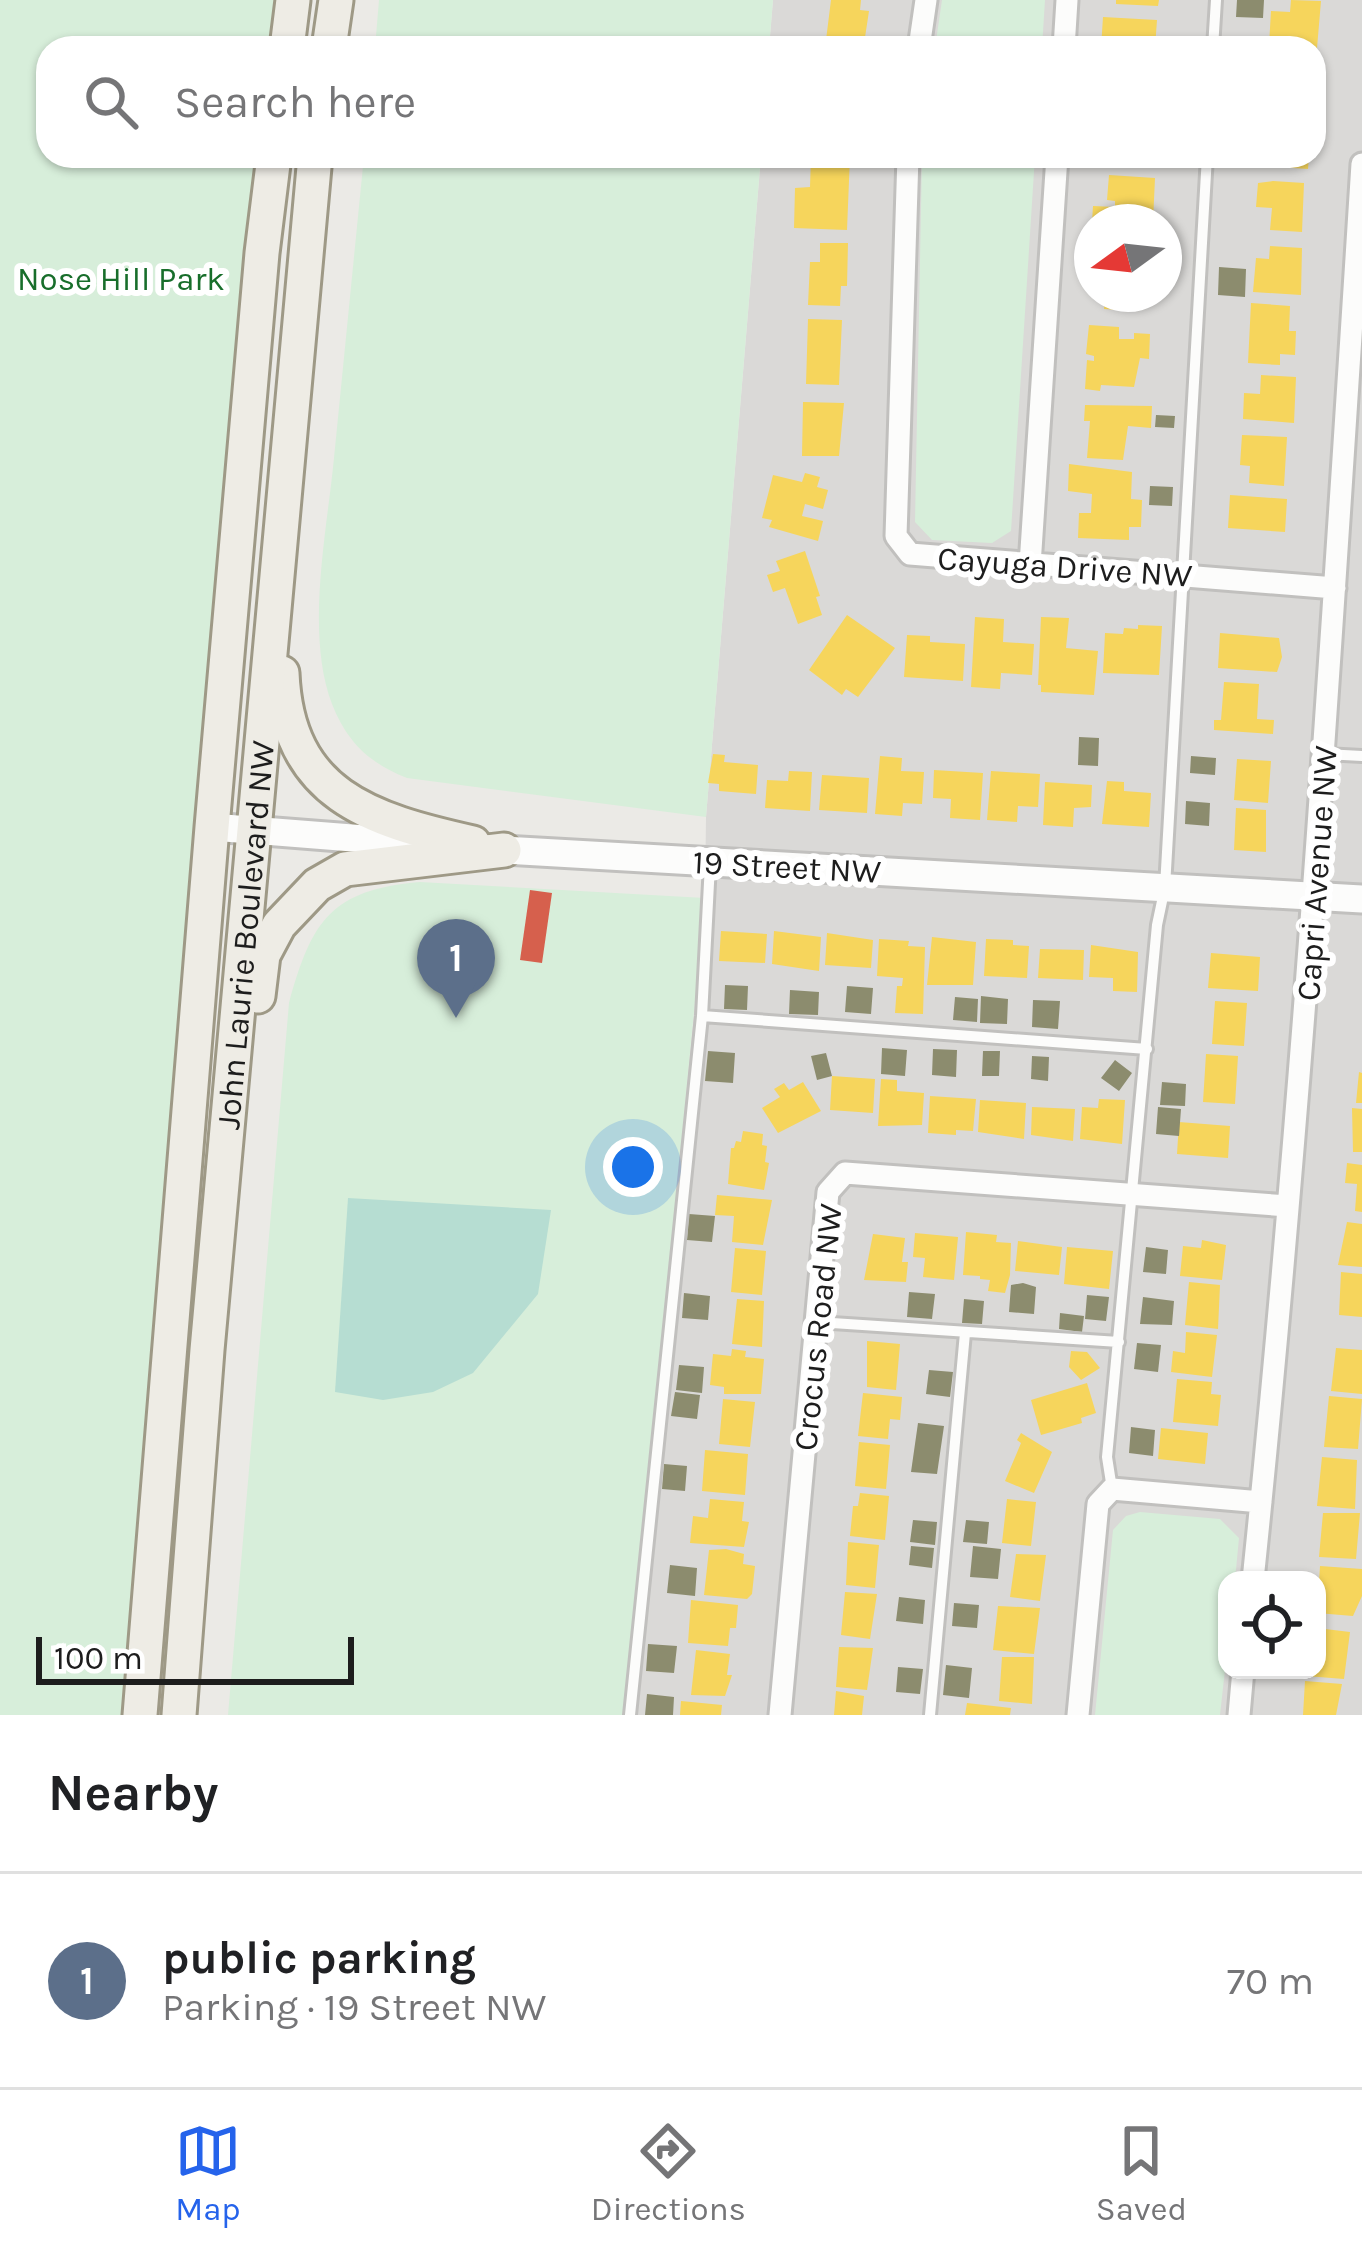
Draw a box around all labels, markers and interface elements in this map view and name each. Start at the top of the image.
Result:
search box [36,36,1326,168]
icon: search [78,69,144,135]
text: Search here [174,76,416,128]
north arrow [1074,204,1182,312]
park label: Nose Hill Park [17,260,225,298]
street label: Cayuga Drive NW [936,539,1194,595]
street label: John Laurie Boulevard NW [209,739,282,1131]
street label: Capri Avenue NW [1289,744,1345,1002]
street label: 19 Street NW [692,843,882,891]
pin: 1 [417,919,495,1018]
your location [603,1137,663,1197]
street label: Crocus Road NW [786,1202,850,1453]
map controls [1218,1571,1326,1679]
button: locate [1218,1571,1326,1679]
scale bar [36,1631,354,1684]
text: 100 m [54,1639,143,1677]
text: Nearby [48,1763,218,1823]
text: public parking [162,1932,476,1984]
text: 1 [80,1958,94,2004]
text: 70 m [1227,1958,1314,2004]
text: Parking · 19 Street NW [162,1984,546,2030]
tab: Map [175,2118,241,2228]
tab: Directions [591,2118,746,2228]
tab: Saved [1096,2118,1187,2228]

